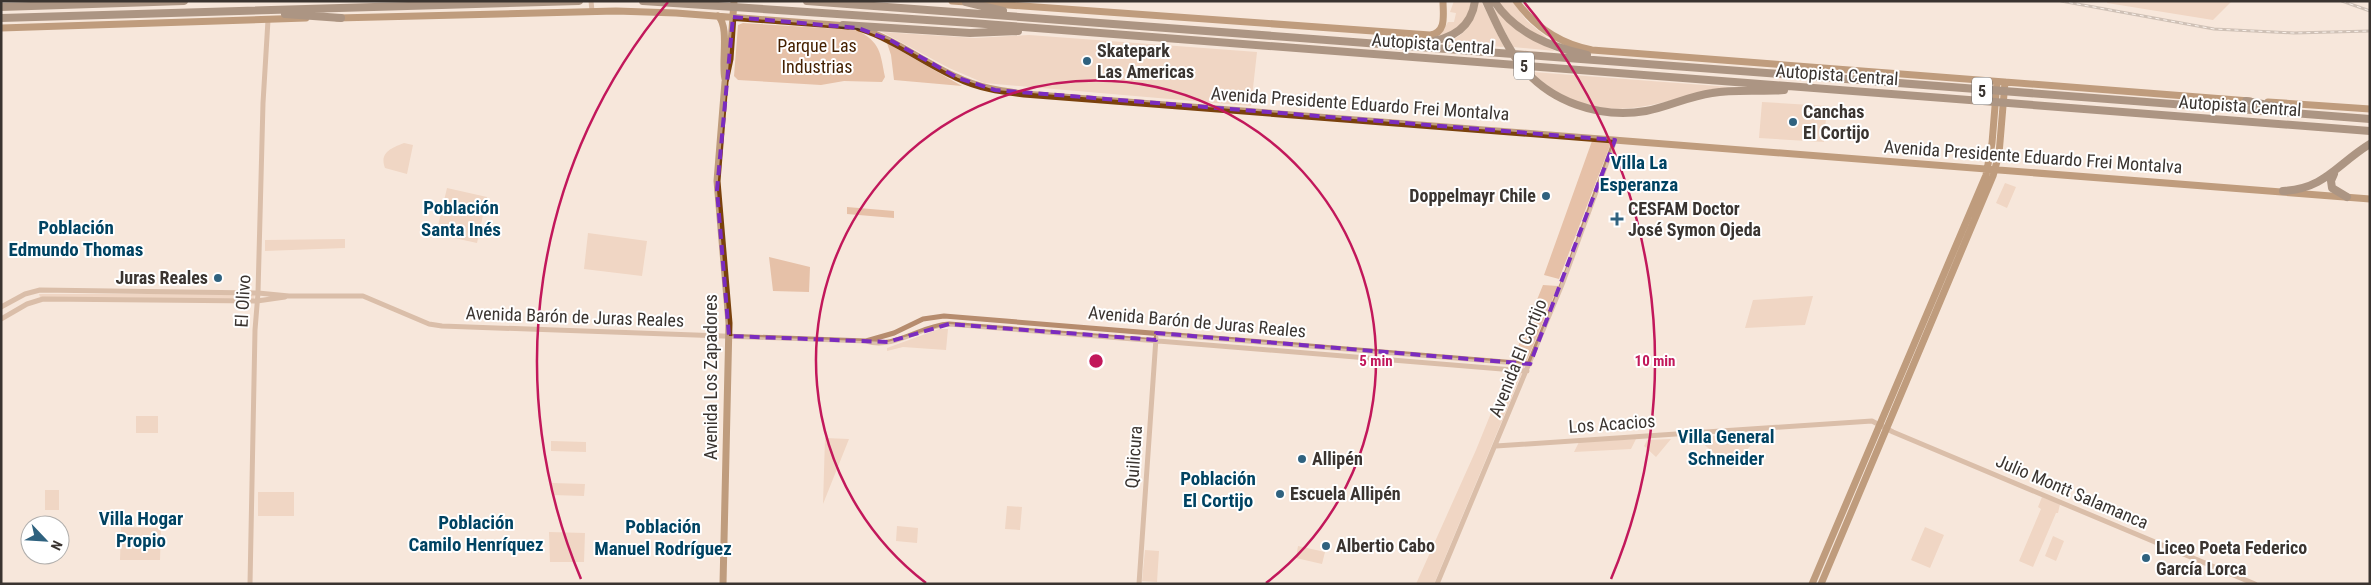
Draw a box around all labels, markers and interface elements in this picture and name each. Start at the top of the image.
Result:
street label: Autopista Central [1371,29,1495,58]
park label: Parque Las Industrias [777,35,857,77]
place label: Skatepark Las Americas [1097,40,1194,82]
road number: 5 [1514,52,1534,80]
marker: Skatepark Las Americas [1081,55,1093,67]
street label: Autopista Central [1775,60,1899,89]
road number: 5 [1972,78,1992,104]
street label: Avenida Presidente Eduardo Frei Montalva [1210,83,1510,124]
street label: Autopista Central [2178,91,2302,120]
place label: Canchas El Cortijo [1803,101,1870,143]
marker: Canchas El Cortijo [1787,116,1799,128]
street label: Avenida Presidente Eduardo Frei Montalva [1883,136,2183,177]
district label: Villa La Esperanza [1600,151,1678,196]
place label: Doppelmayr Chile [1409,185,1536,206]
marker: Doppelmayr Chile [1540,190,1552,202]
district label: Población Santa Inés [421,196,501,241]
place label: CESFAM Doctor José Symon Ojeda [1628,198,1761,240]
marker: CESFAM Doctor José Symon Ojeda [1610,212,1624,226]
district label: Población Edmundo Thomas [9,216,143,261]
place label: Juras Reales [115,267,208,288]
marker: Juras Reales [212,272,224,284]
street label: El Olivo [231,274,254,328]
street label: Avenida Los Zapadores [700,294,721,460]
street label: Avenida El Cortijo [1484,296,1551,420]
street label: Avenida Barón de Juras Reales [465,302,685,331]
street label: Avenida Barón de Juras Reales [1087,302,1307,341]
centre of rings [1087,352,1105,370]
text: 5 min [1359,352,1393,370]
text: 10 min [1635,352,1675,370]
street label: Los Acacios [1568,410,1656,437]
street label: Quilicura [1121,425,1146,489]
district label: Villa General Schneider [1677,425,1775,470]
place label: Allipén [1312,448,1363,469]
street label: Julio Montt Salamanca [1993,450,2152,533]
marker: Allipén [1296,453,1308,465]
district label: Población El Cortijo [1180,467,1256,512]
place label: Escuela Allipén [1290,483,1401,504]
marker: Escuela Allipén [1274,488,1286,500]
district label: Villa Hogar Propio [99,507,183,552]
district label: Población Camilo Henríquez [408,511,544,556]
north arrow [20,515,70,565]
district label: Población Manuel Rodríguez [594,515,732,560]
place label: Albertio Cabo [1336,535,1435,556]
place label: Liceo Poeta Federico García Lorca [2156,537,2307,579]
text: N [48,538,66,553]
marker: Albertio Cabo [1320,540,1332,552]
marker: Liceo Poeta Federico García Lorca [2140,552,2152,564]

